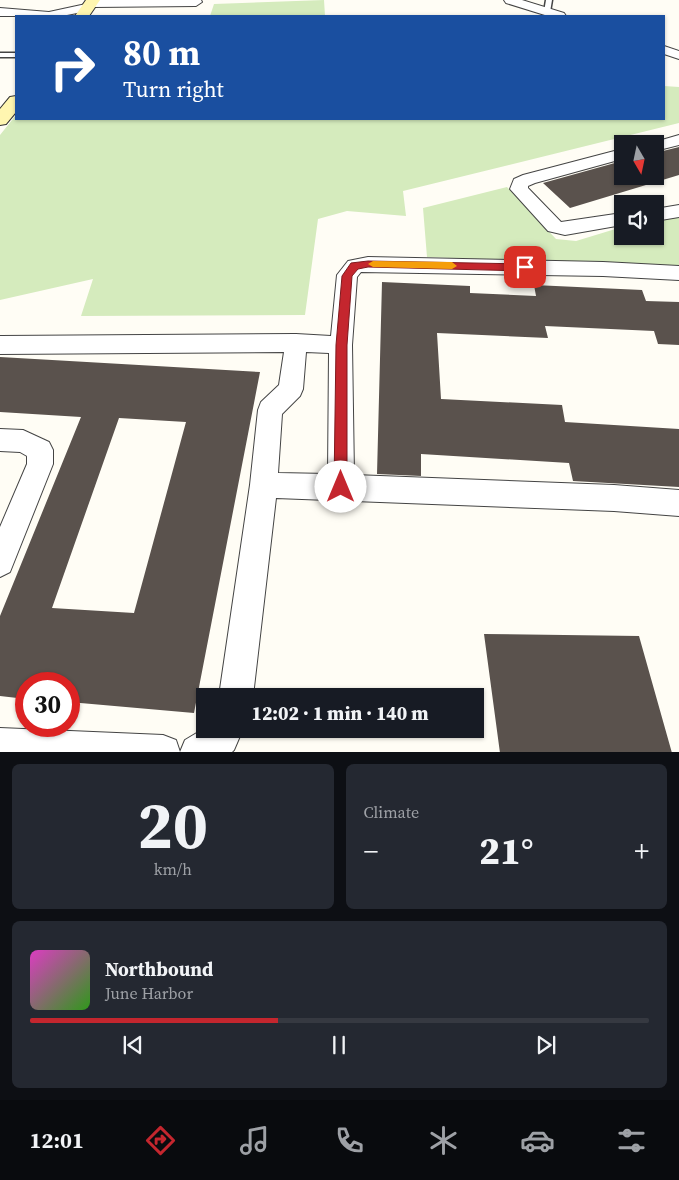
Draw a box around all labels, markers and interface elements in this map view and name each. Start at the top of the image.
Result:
text: 80 m [123,29,200,77]
icon: right [40,35,105,100]
text: Turn right [123,74,224,104]
north arrow [614,135,664,185]
map controls [614,135,664,245]
button: sound [614,195,664,245]
pin [504,246,546,288]
icon: arrive [511,253,539,281]
position arrow [314,460,366,512]
speed limit sign: 30 [15,672,80,737]
text: 12:02 · 1 min · 140 m [251,700,429,726]
text: 20 [138,781,208,870]
text: Climate [364,801,419,823]
text: 21° [479,825,533,877]
text: − [364,832,378,870]
text: + [634,832,649,870]
text: km/h [154,858,192,880]
text: Northbound [105,956,213,982]
text: June Harbor [105,982,193,1004]
icon: previous [119,1031,147,1059]
icon: pause [325,1031,353,1059]
icon: next [532,1031,560,1059]
icon: directions [143,1123,178,1158]
icon: music [237,1123,272,1158]
icon: phone [332,1123,367,1158]
icon: climate [426,1123,461,1158]
icon: car [520,1123,555,1158]
icon: filters [614,1123,649,1158]
text: 12:01 [30,1125,84,1155]

